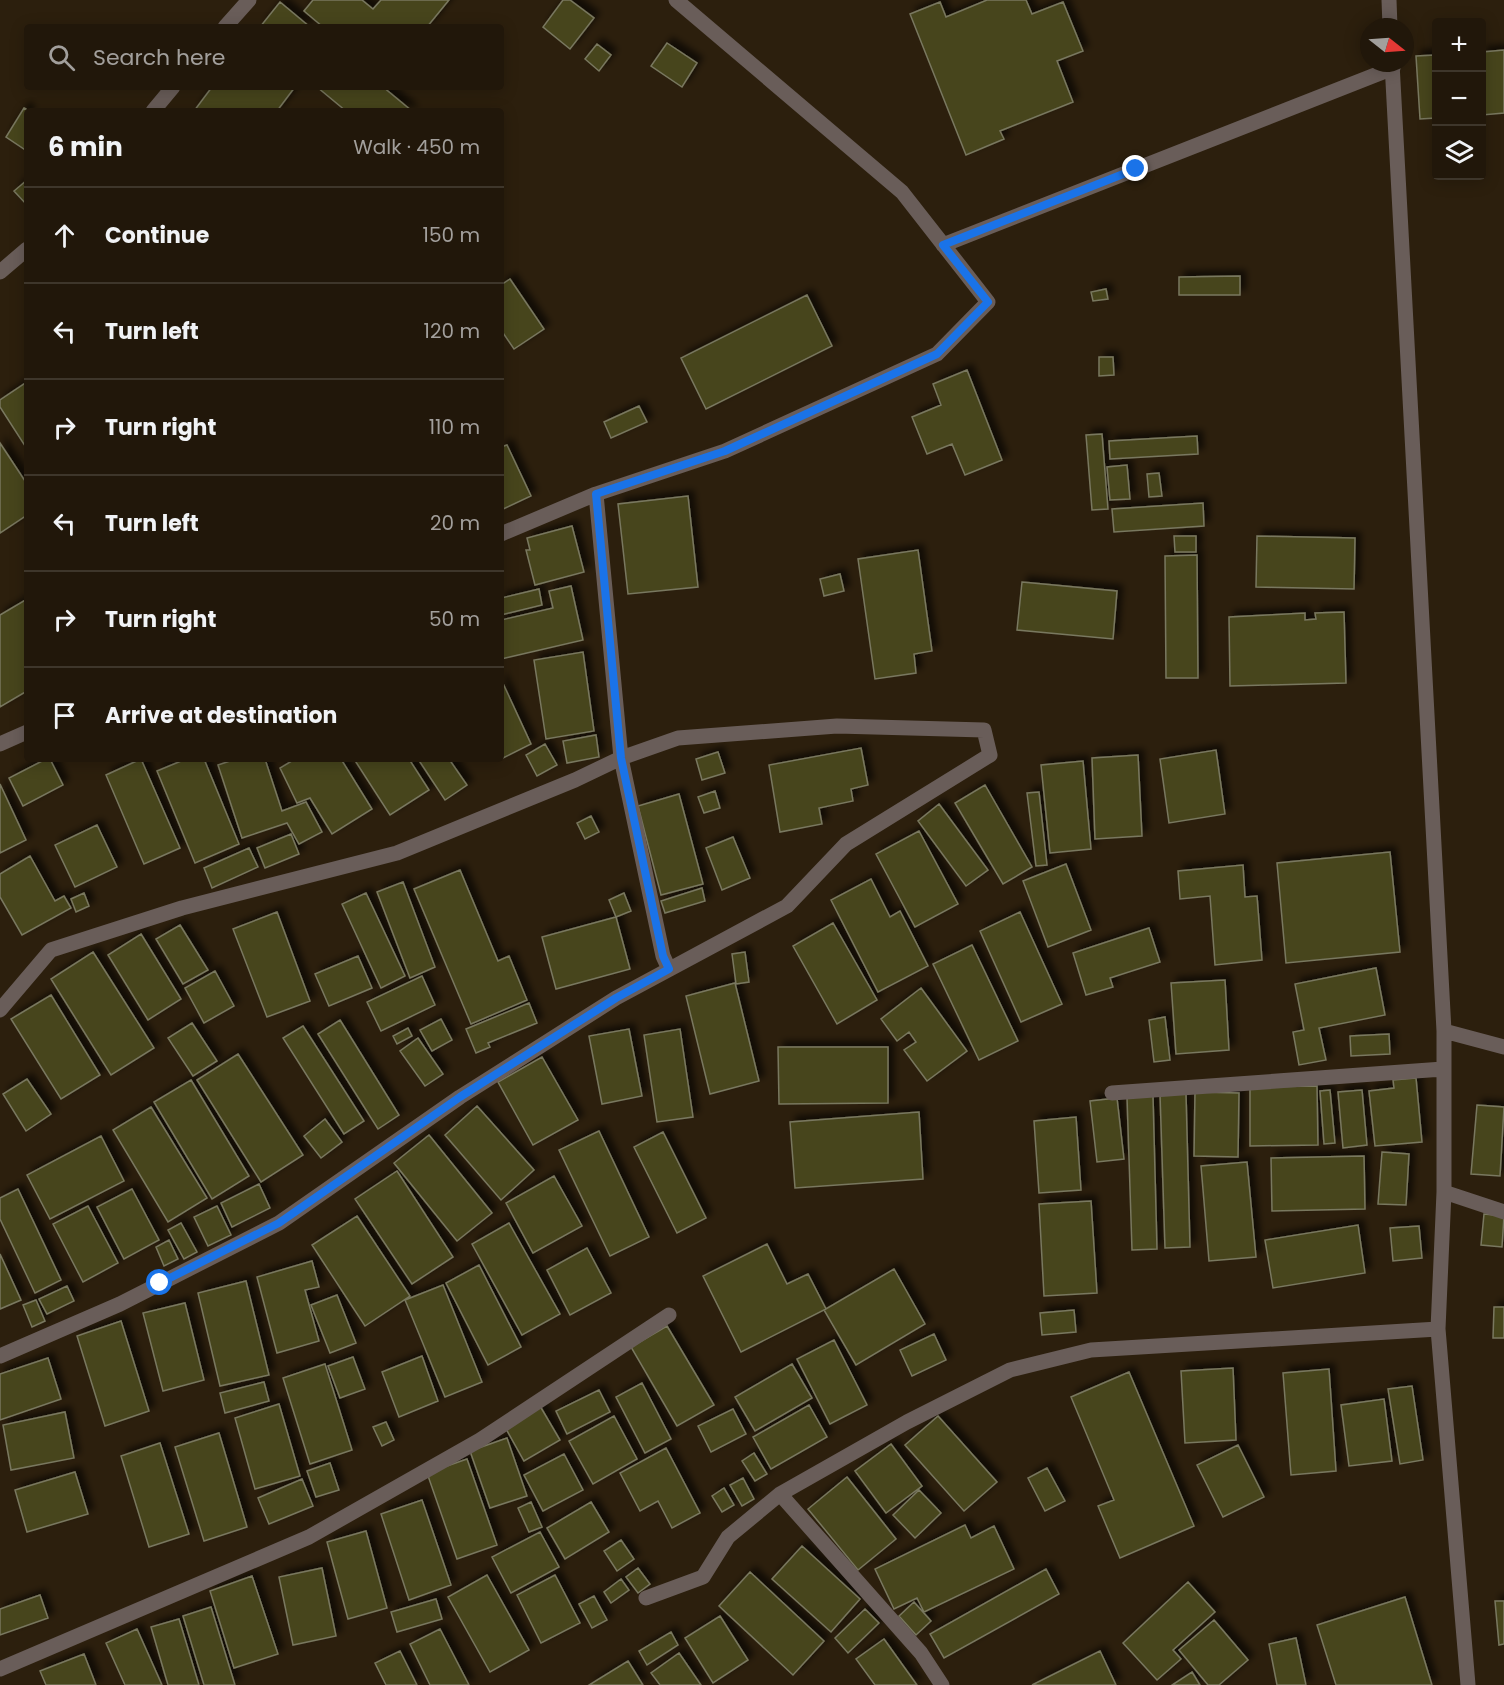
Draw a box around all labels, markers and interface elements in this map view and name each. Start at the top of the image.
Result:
north arrow [1360,18,1414,72]
map controls [1432,18,1486,180]
button: + [1432,18,1486,72]
search box [24,24,504,90]
icon: search [45,41,78,74]
text: Search here [93,42,226,73]
button: − [1432,72,1486,126]
button: layers [1432,126,1486,180]
text: 6 min [48,129,123,165]
text: Walk · 450 m [353,133,480,161]
route end [1122,155,1148,181]
icon: ahead [48,219,81,252]
text: Continue [105,220,209,251]
text: 150 m [423,221,480,249]
icon: left [48,315,81,348]
text: Turn left [105,316,199,347]
text: 120 m [424,317,480,345]
icon: right [48,411,81,444]
text: Turn right [105,412,216,443]
text: 110 m [429,413,480,441]
icon: left [48,507,81,540]
text: Turn left [105,508,199,539]
text: 20 m [430,509,480,537]
icon: right [48,603,81,636]
text: Turn right [105,604,216,635]
text: 50 m [429,605,480,633]
icon: arrive [48,699,81,732]
text: Arrive at destination [105,700,337,731]
route start [146,1269,172,1295]

